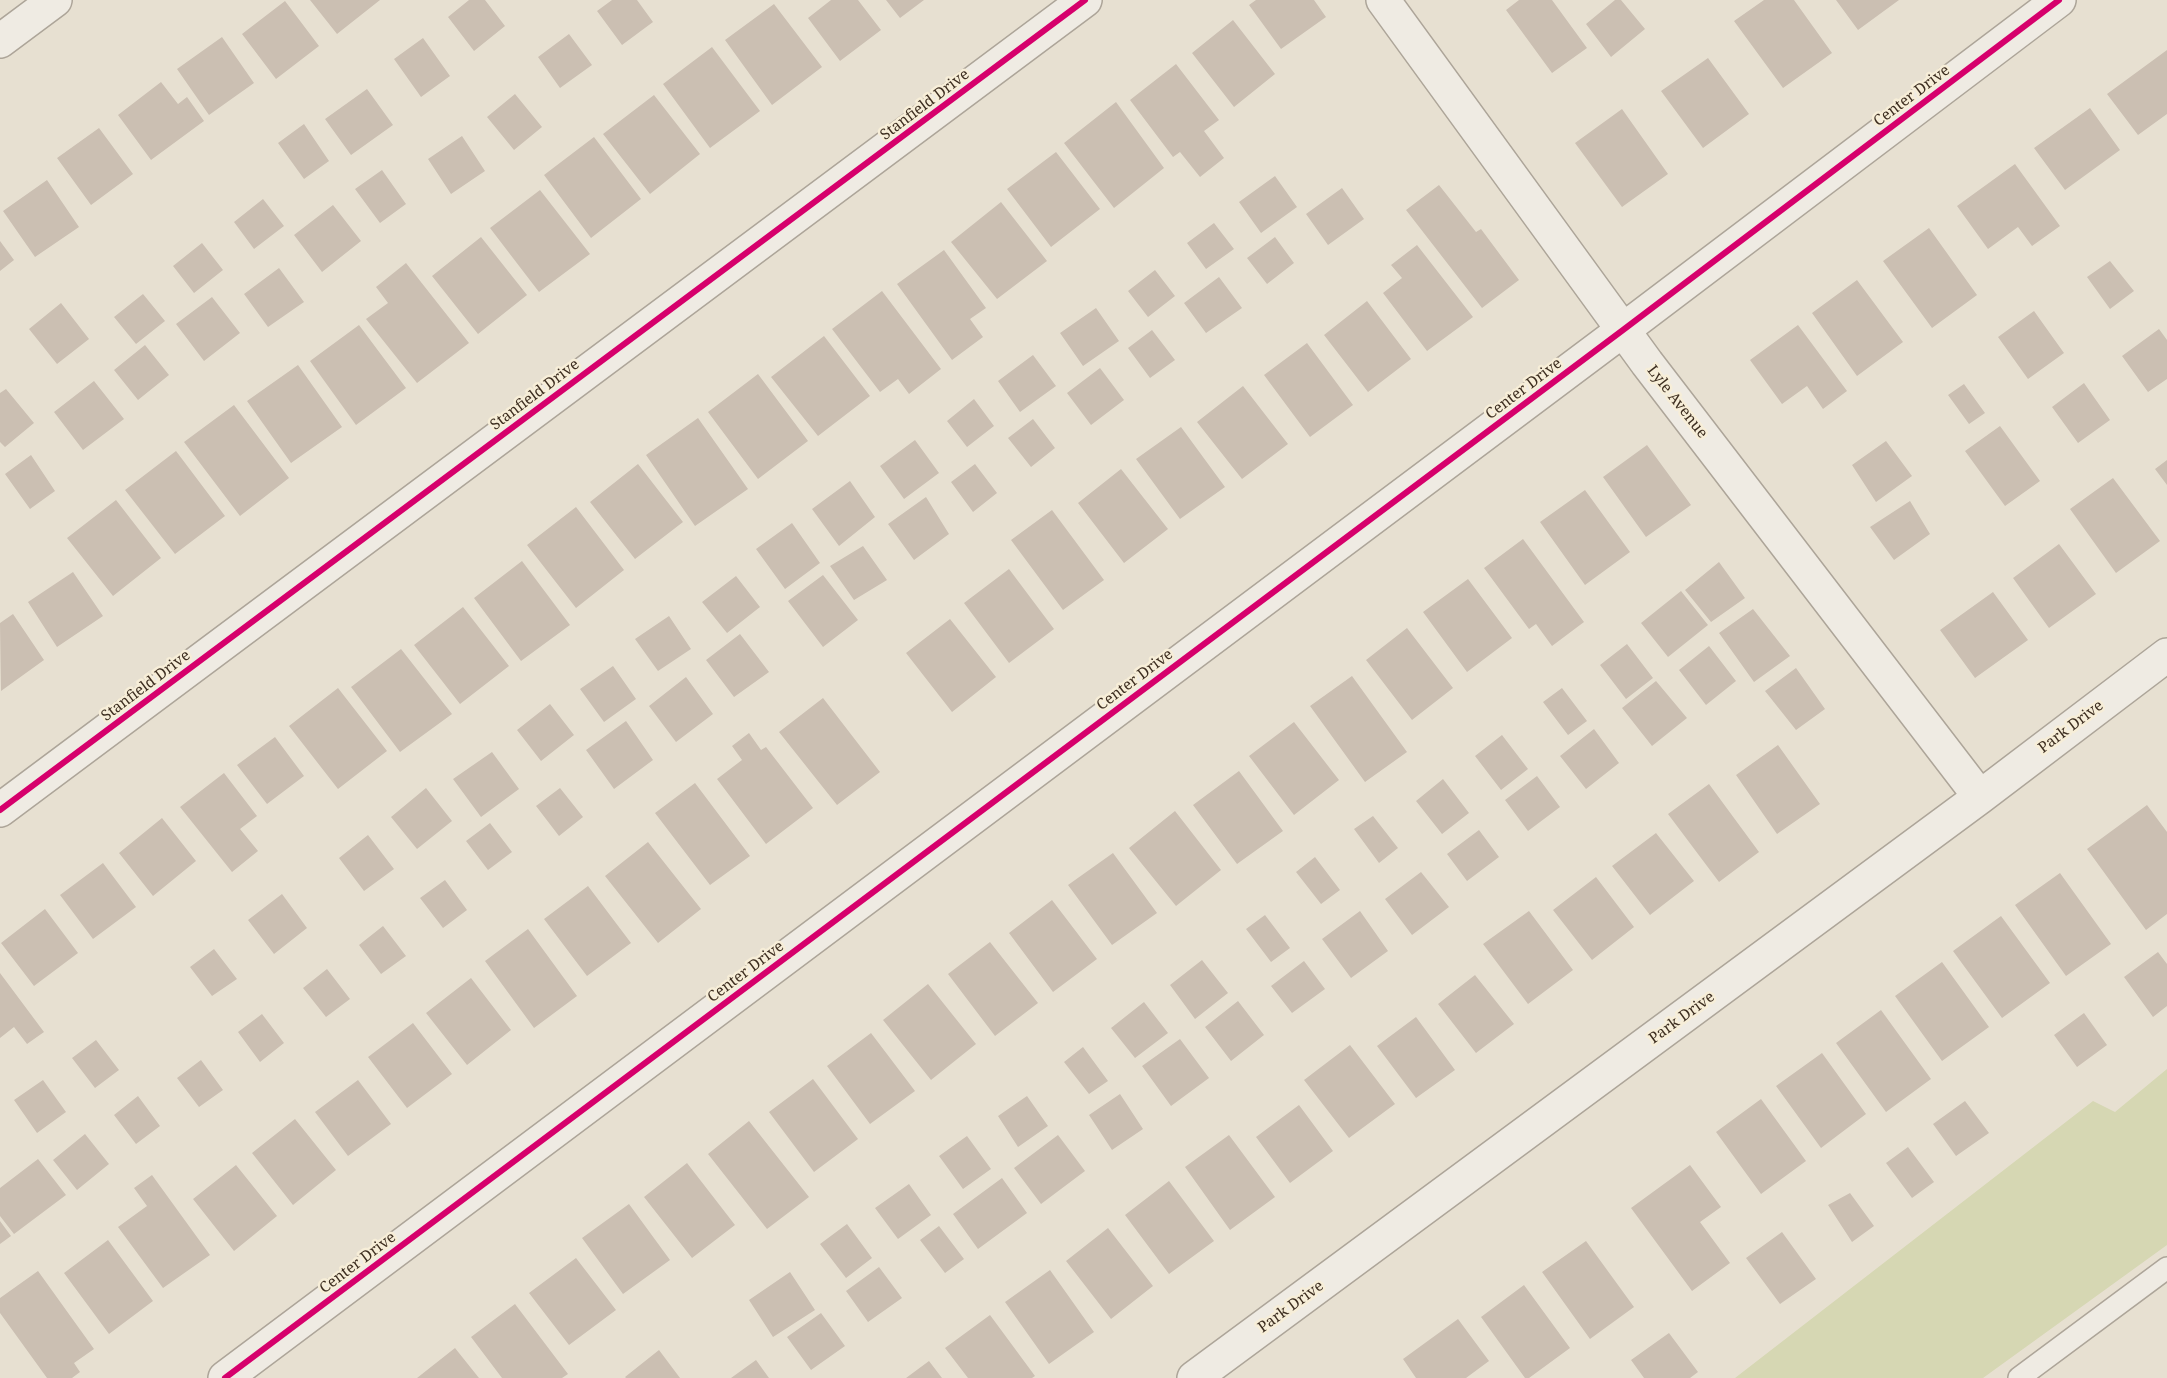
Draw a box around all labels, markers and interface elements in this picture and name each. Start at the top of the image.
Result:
street label: Center Drive [1870,62,1954,130]
street label: Stanfield Drive [877,66,973,144]
street label: Center Drive [1482,355,1566,423]
street label: Stanfield Drive [487,356,583,434]
street label: Lyle Avenue [1643,362,1711,442]
street label: Center Drive [1093,646,1177,714]
street label: Stanfield Drive [98,647,194,725]
street label: Park Drive [2035,697,2107,757]
street label: Center Drive [704,938,788,1006]
street label: Park Drive [1646,988,1718,1048]
street label: Center Drive [316,1229,400,1297]
street label: Park Drive [1255,1277,1327,1337]

